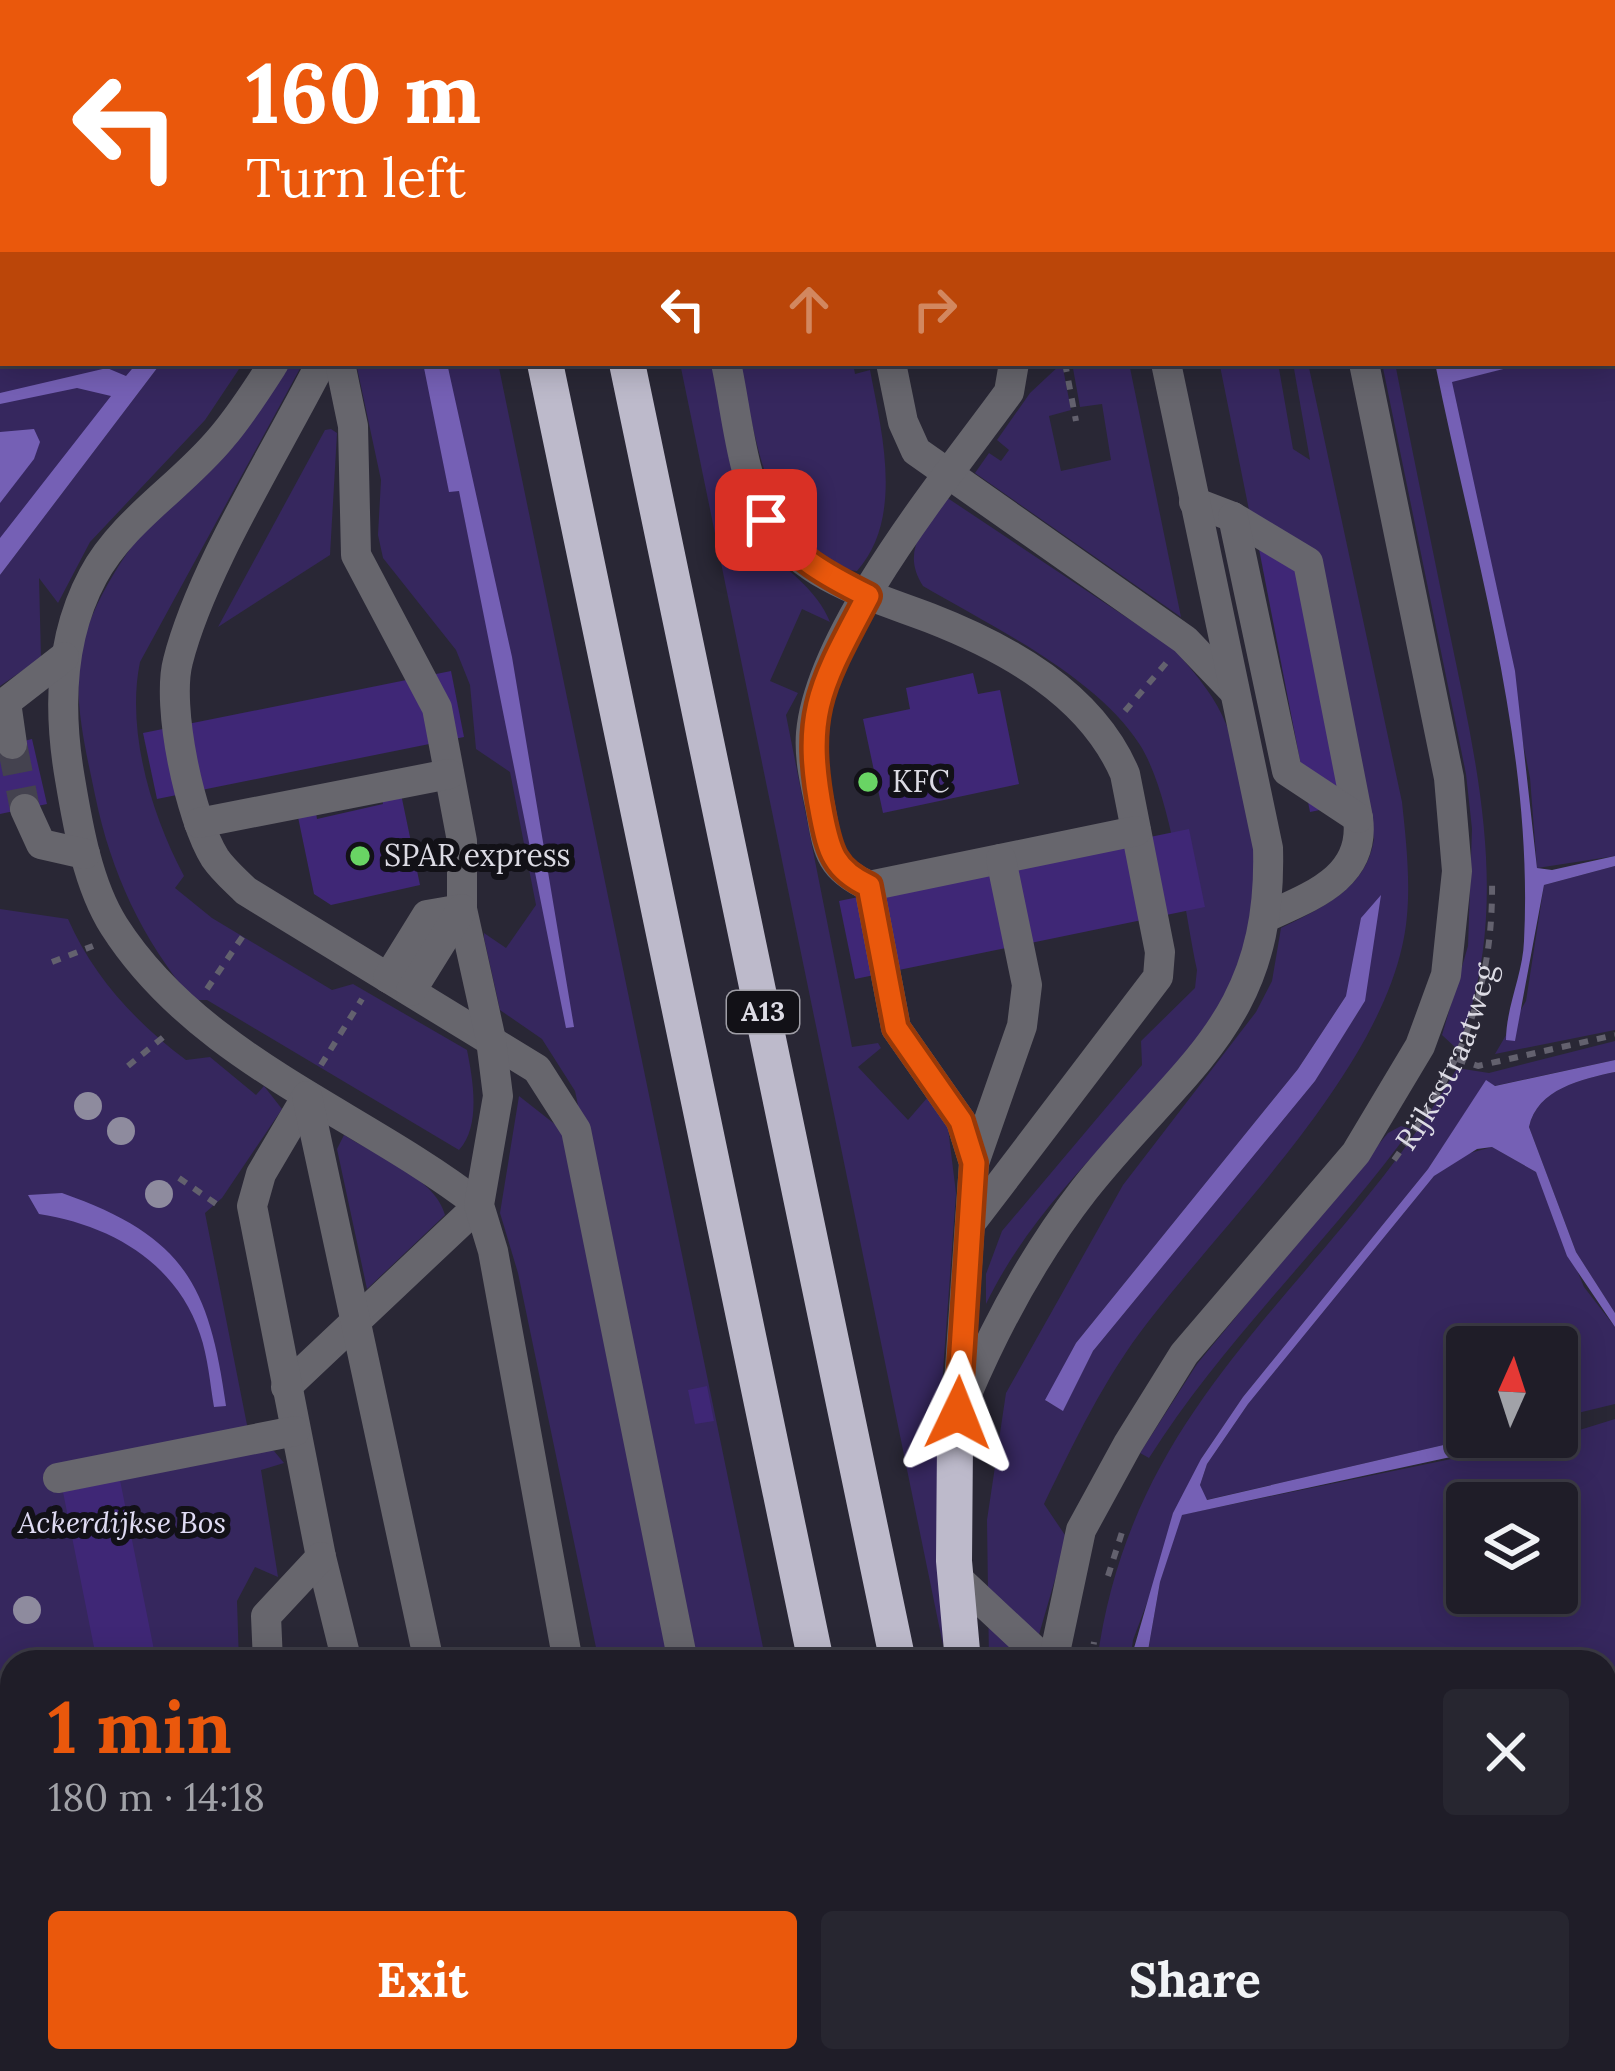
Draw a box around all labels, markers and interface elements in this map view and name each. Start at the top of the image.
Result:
text: 160 m [246,38,481,146]
icon: left [48,48,204,204]
text: Turn left [246,143,466,212]
icon: left [650,276,716,342]
icon: ahead [776,276,842,342]
icon: right [902,276,968,342]
pin [715,469,817,571]
icon: arrive [733,487,799,553]
place label: KFC [892,762,950,800]
marker: KFC [855,769,881,795]
place label: SPAR express [384,836,570,874]
marker: SPAR express [347,843,373,869]
street label: Rijksstraatweg [1387,959,1505,1157]
road number: A13 [727,991,799,1033]
north arrow [1446,1326,1578,1458]
map controls [1446,1326,1578,1614]
position arrow [895,1350,1021,1476]
button: layers [1446,1482,1578,1614]
park label: Ackerdijkse Bos [17,1503,226,1541]
text: 1 min [48,1681,232,1773]
button: close [1443,1689,1569,1815]
text: 180 m · 14:18 [48,1772,265,1822]
button: Exit [48,1911,797,2049]
button: Share [821,1911,1569,2049]

